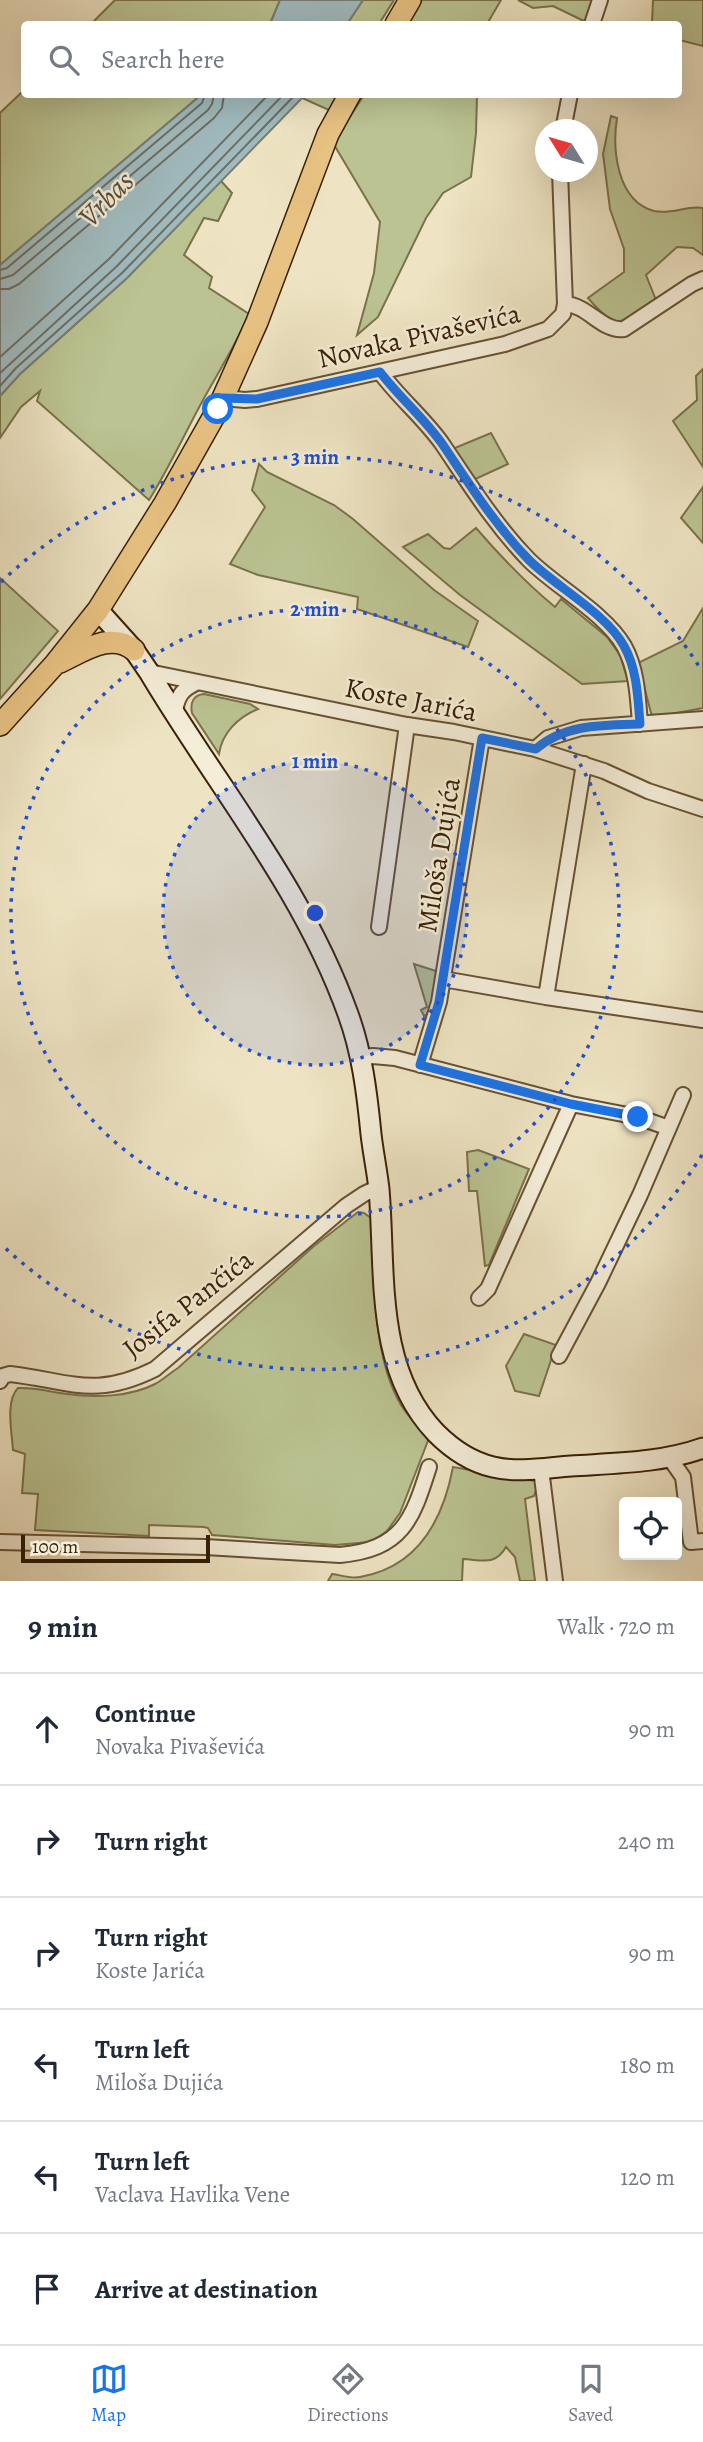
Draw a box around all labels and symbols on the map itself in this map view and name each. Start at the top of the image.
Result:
north arrow [535,119,598,182]
water label: Vrbas [69,162,143,236]
street label: Novaka Pivaševića [314,294,524,378]
route start [202,393,233,424]
text: 3 min [291,443,339,471]
text: 2 min [290,595,340,623]
street label: Koste Jarića [342,669,480,731]
text: 1 min [292,747,339,775]
street label: Miloša Dujića [408,775,470,935]
centre of rings [303,901,327,925]
route end [622,1101,653,1132]
street label: Josifa Pančića [115,1241,261,1367]
scale bar [21,1532,210,1564]

